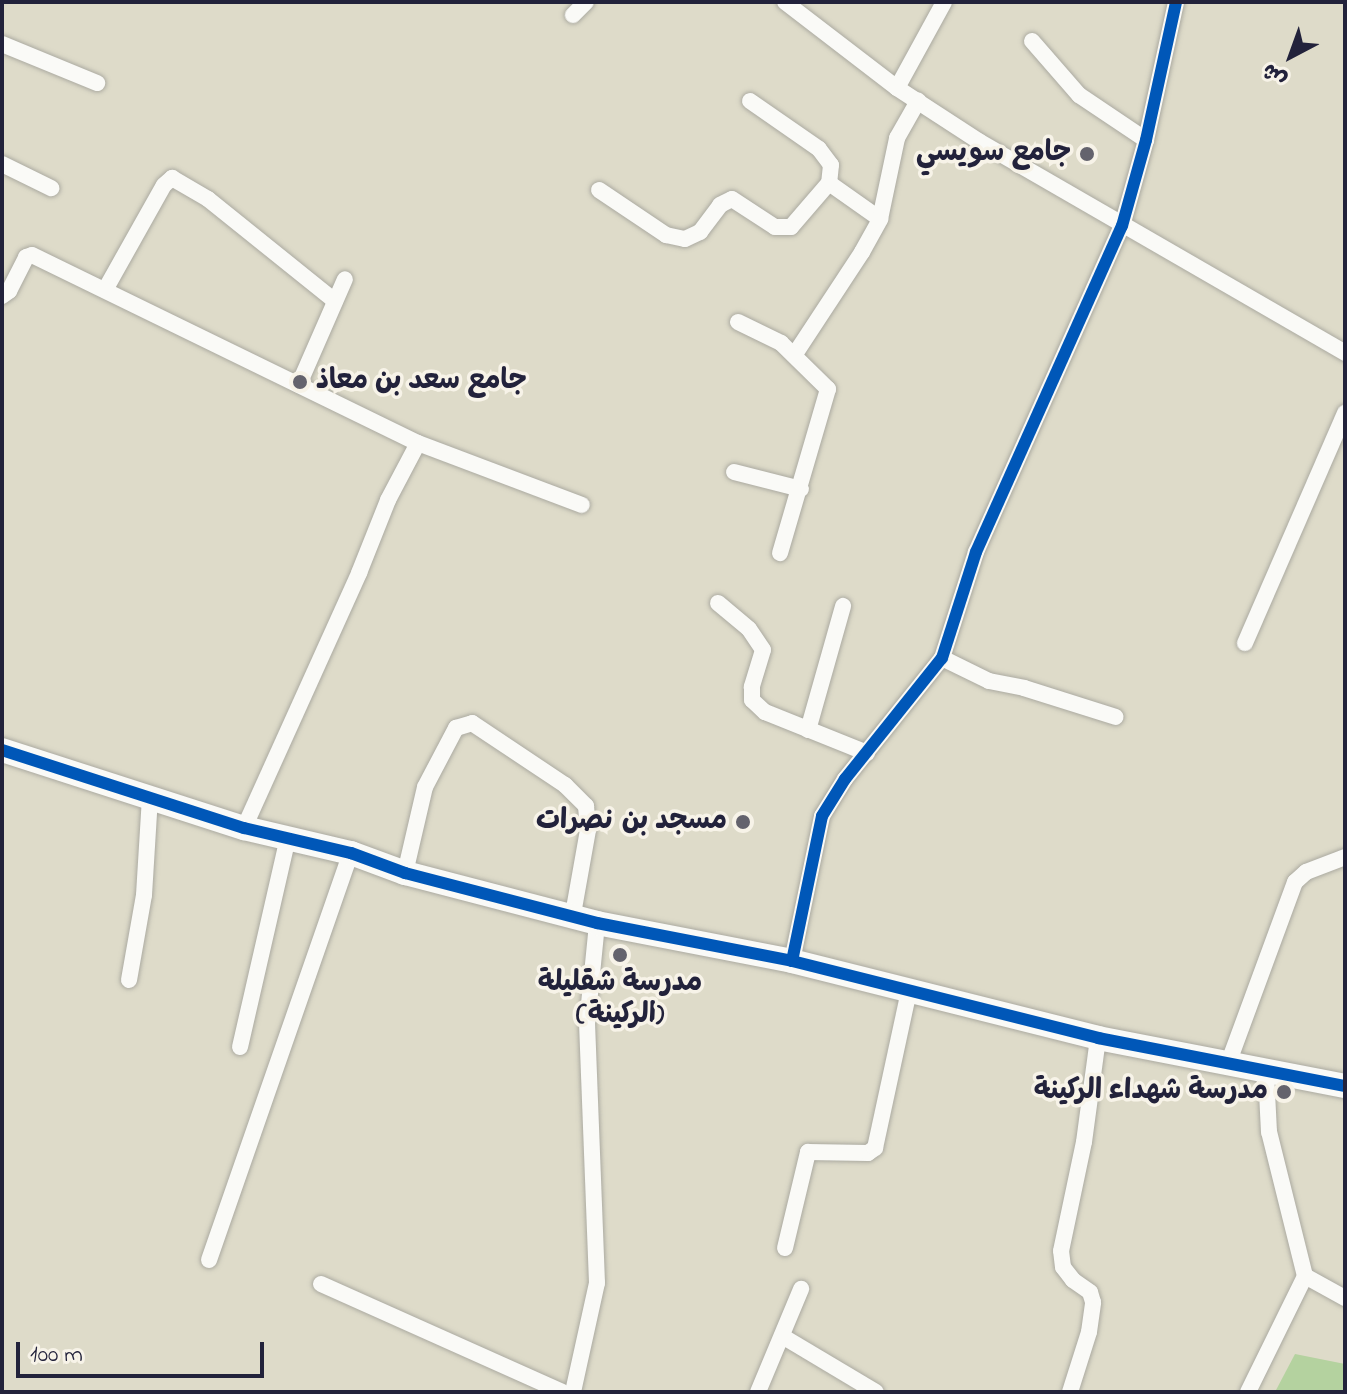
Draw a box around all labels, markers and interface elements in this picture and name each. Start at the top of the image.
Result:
north arrow [1251,16,1331,96]
text: ش [1256,54,1295,94]
place label: جامع سويسي [916,137,1071,171]
marker: جامع سويسي [1078,145,1096,163]
place label: جامع سعد بن معاذ [316,365,527,399]
marker: جامع سعد بن معاذ [291,373,309,391]
place label: مسجد بن نصرات [536,805,727,839]
marker: مسجد بن نصرات [734,813,752,831]
marker: مدرسة شقليلة (الركينة) [611,946,629,964]
place label: مدرسة شقليلة (الركينة) [538,967,702,1033]
place label: مدرسة شهداء الركينة [1034,1075,1268,1109]
marker: مدرسة شهداء الركينة [1275,1083,1293,1101]
scale bar [20,1326,268,1376]
text: 100 m [30,1338,83,1373]

